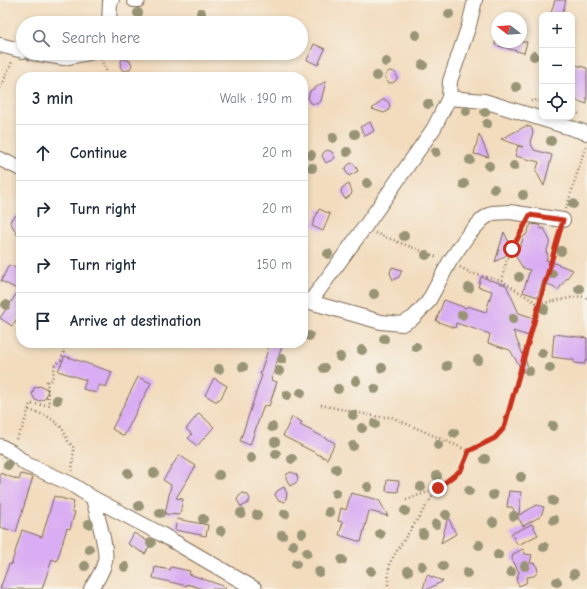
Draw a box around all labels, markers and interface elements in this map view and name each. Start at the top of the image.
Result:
north arrow [491,12,527,48]
map controls [539,12,575,120]
button: + [539,12,575,48]
search box [16,16,308,60]
icon: search [30,27,52,49]
text: Search here [62,29,140,47]
button: − [539,48,575,84]
button: locate [539,84,575,120]
text: 3 min [32,89,73,108]
text: Walk · 190 m [220,91,292,106]
icon: ahead [32,142,54,164]
text: Continue [70,144,127,162]
text: 20 m [262,145,292,160]
icon: right [32,198,54,220]
text: Turn right [70,200,136,218]
text: 20 m [262,201,292,216]
route start [503,240,521,258]
icon: right [32,254,54,276]
text: Turn right [70,256,136,274]
text: 150 m [257,257,292,272]
icon: arrive [32,310,54,332]
text: Arrive at destination [70,312,201,330]
route end [429,479,447,497]

